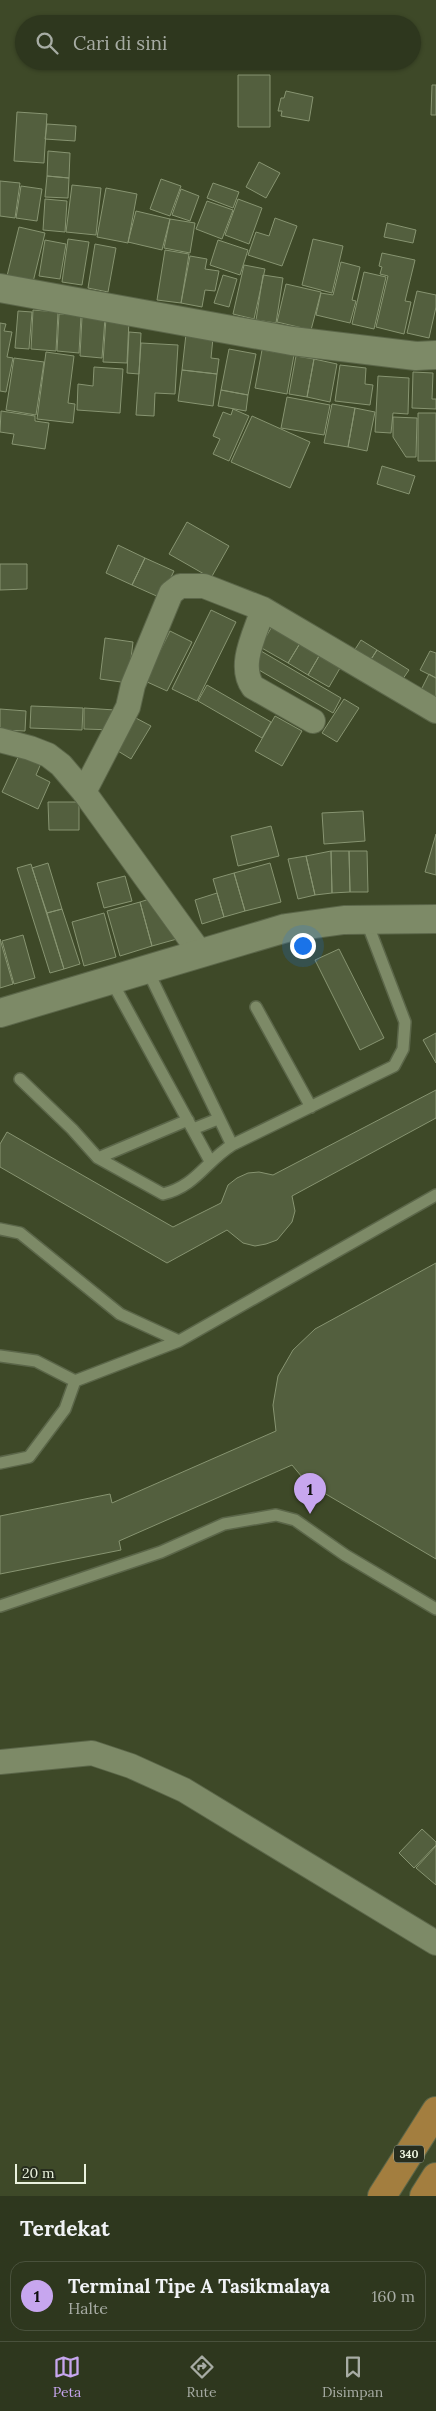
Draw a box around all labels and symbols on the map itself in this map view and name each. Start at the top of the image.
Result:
your location [290,933,316,959]
pin: 1 [294,1473,326,1514]
road number: 340 [394,2146,424,2162]
scale bar [15,2161,86,2184]

